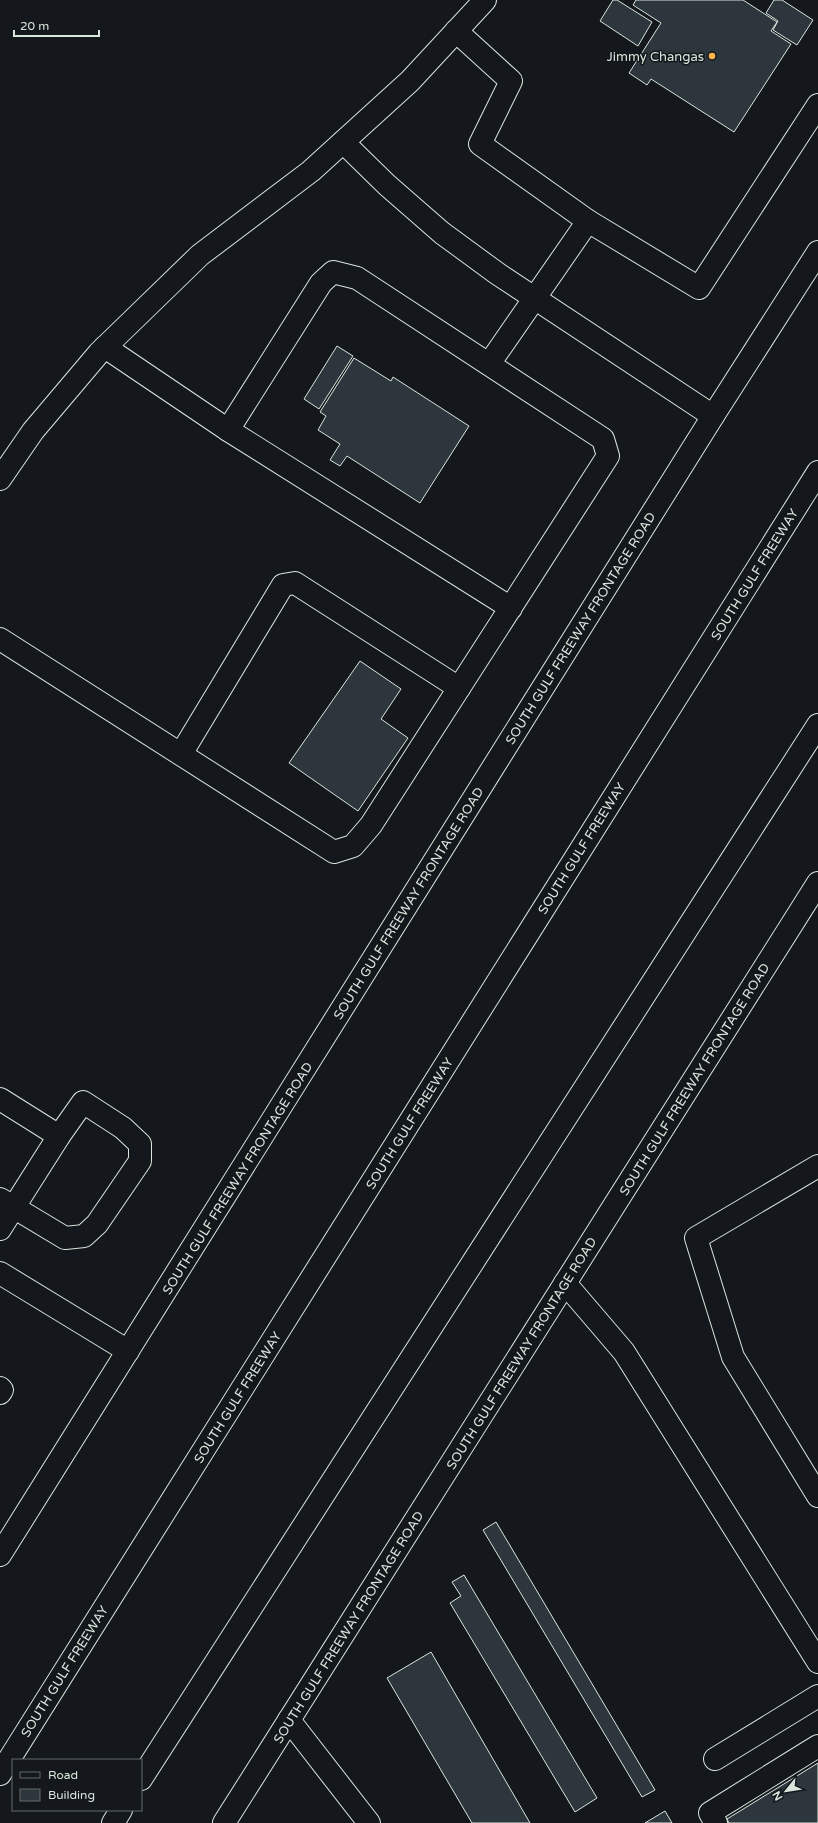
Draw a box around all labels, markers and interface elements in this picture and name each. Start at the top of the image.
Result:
scale bar [14,12,99,38]
text: 20 m [20,19,49,33]
place label: Jimmy Changas [607,49,704,65]
marker: Jimmy Changas [707,51,717,61]
street label: SOUTH GULF FREEWAY [708,506,802,643]
street label: SOUTH GULF FREEWAY FRONTAGE ROAD [502,509,660,748]
street label: SOUTH GULF FREEWAY [535,780,629,917]
street label: SOUTH GULF FREEWAY FRONTAGE ROAD [330,784,488,1023]
street label: SOUTH GULF FREEWAY FRONTAGE ROAD [616,960,774,1199]
street label: SOUTH GULF FREEWAY [363,1055,457,1192]
street label: SOUTH GULF FREEWAY FRONTAGE ROAD [159,1059,317,1298]
street label: SOUTH GULF FREEWAY FRONTAGE ROAD [443,1234,601,1473]
street label: SOUTH GULF FREEWAY [191,1329,285,1466]
street label: SOUTH GULF FREEWAY FRONTAGE ROAD [270,1508,428,1747]
street label: SOUTH GULF FREEWAY [18,1603,112,1740]
legend [12,1759,142,1811]
text: Road [48,1768,78,1782]
north arrow [766,1771,806,1811]
text: Building [48,1788,95,1802]
text: N [770,1789,786,1803]

